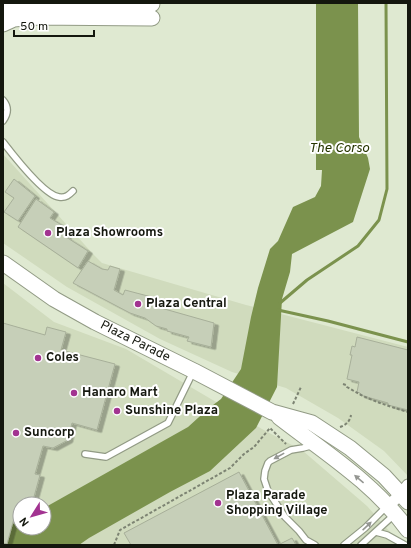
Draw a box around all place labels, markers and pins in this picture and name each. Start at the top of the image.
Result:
place label: Plaza Showrooms [56,225,163,241]
marker: Plaza Showrooms [43,228,53,238]
place label: Plaza Central [146,296,227,312]
marker: Plaza Central [133,299,143,309]
place label: Coles [46,350,79,366]
marker: Coles [33,353,43,363]
place label: Hanaro Mart [82,385,158,401]
marker: Hanaro Mart [69,388,79,398]
place label: Sunshine Plaza [125,403,218,419]
marker: Sunshine Plaza [112,406,122,416]
place label: Suncorp [24,425,74,441]
marker: Suncorp [11,428,21,438]
place label: Plaza Parade Shopping Village [226,488,328,519]
marker: Plaza Parade Shopping Village [213,498,223,508]

